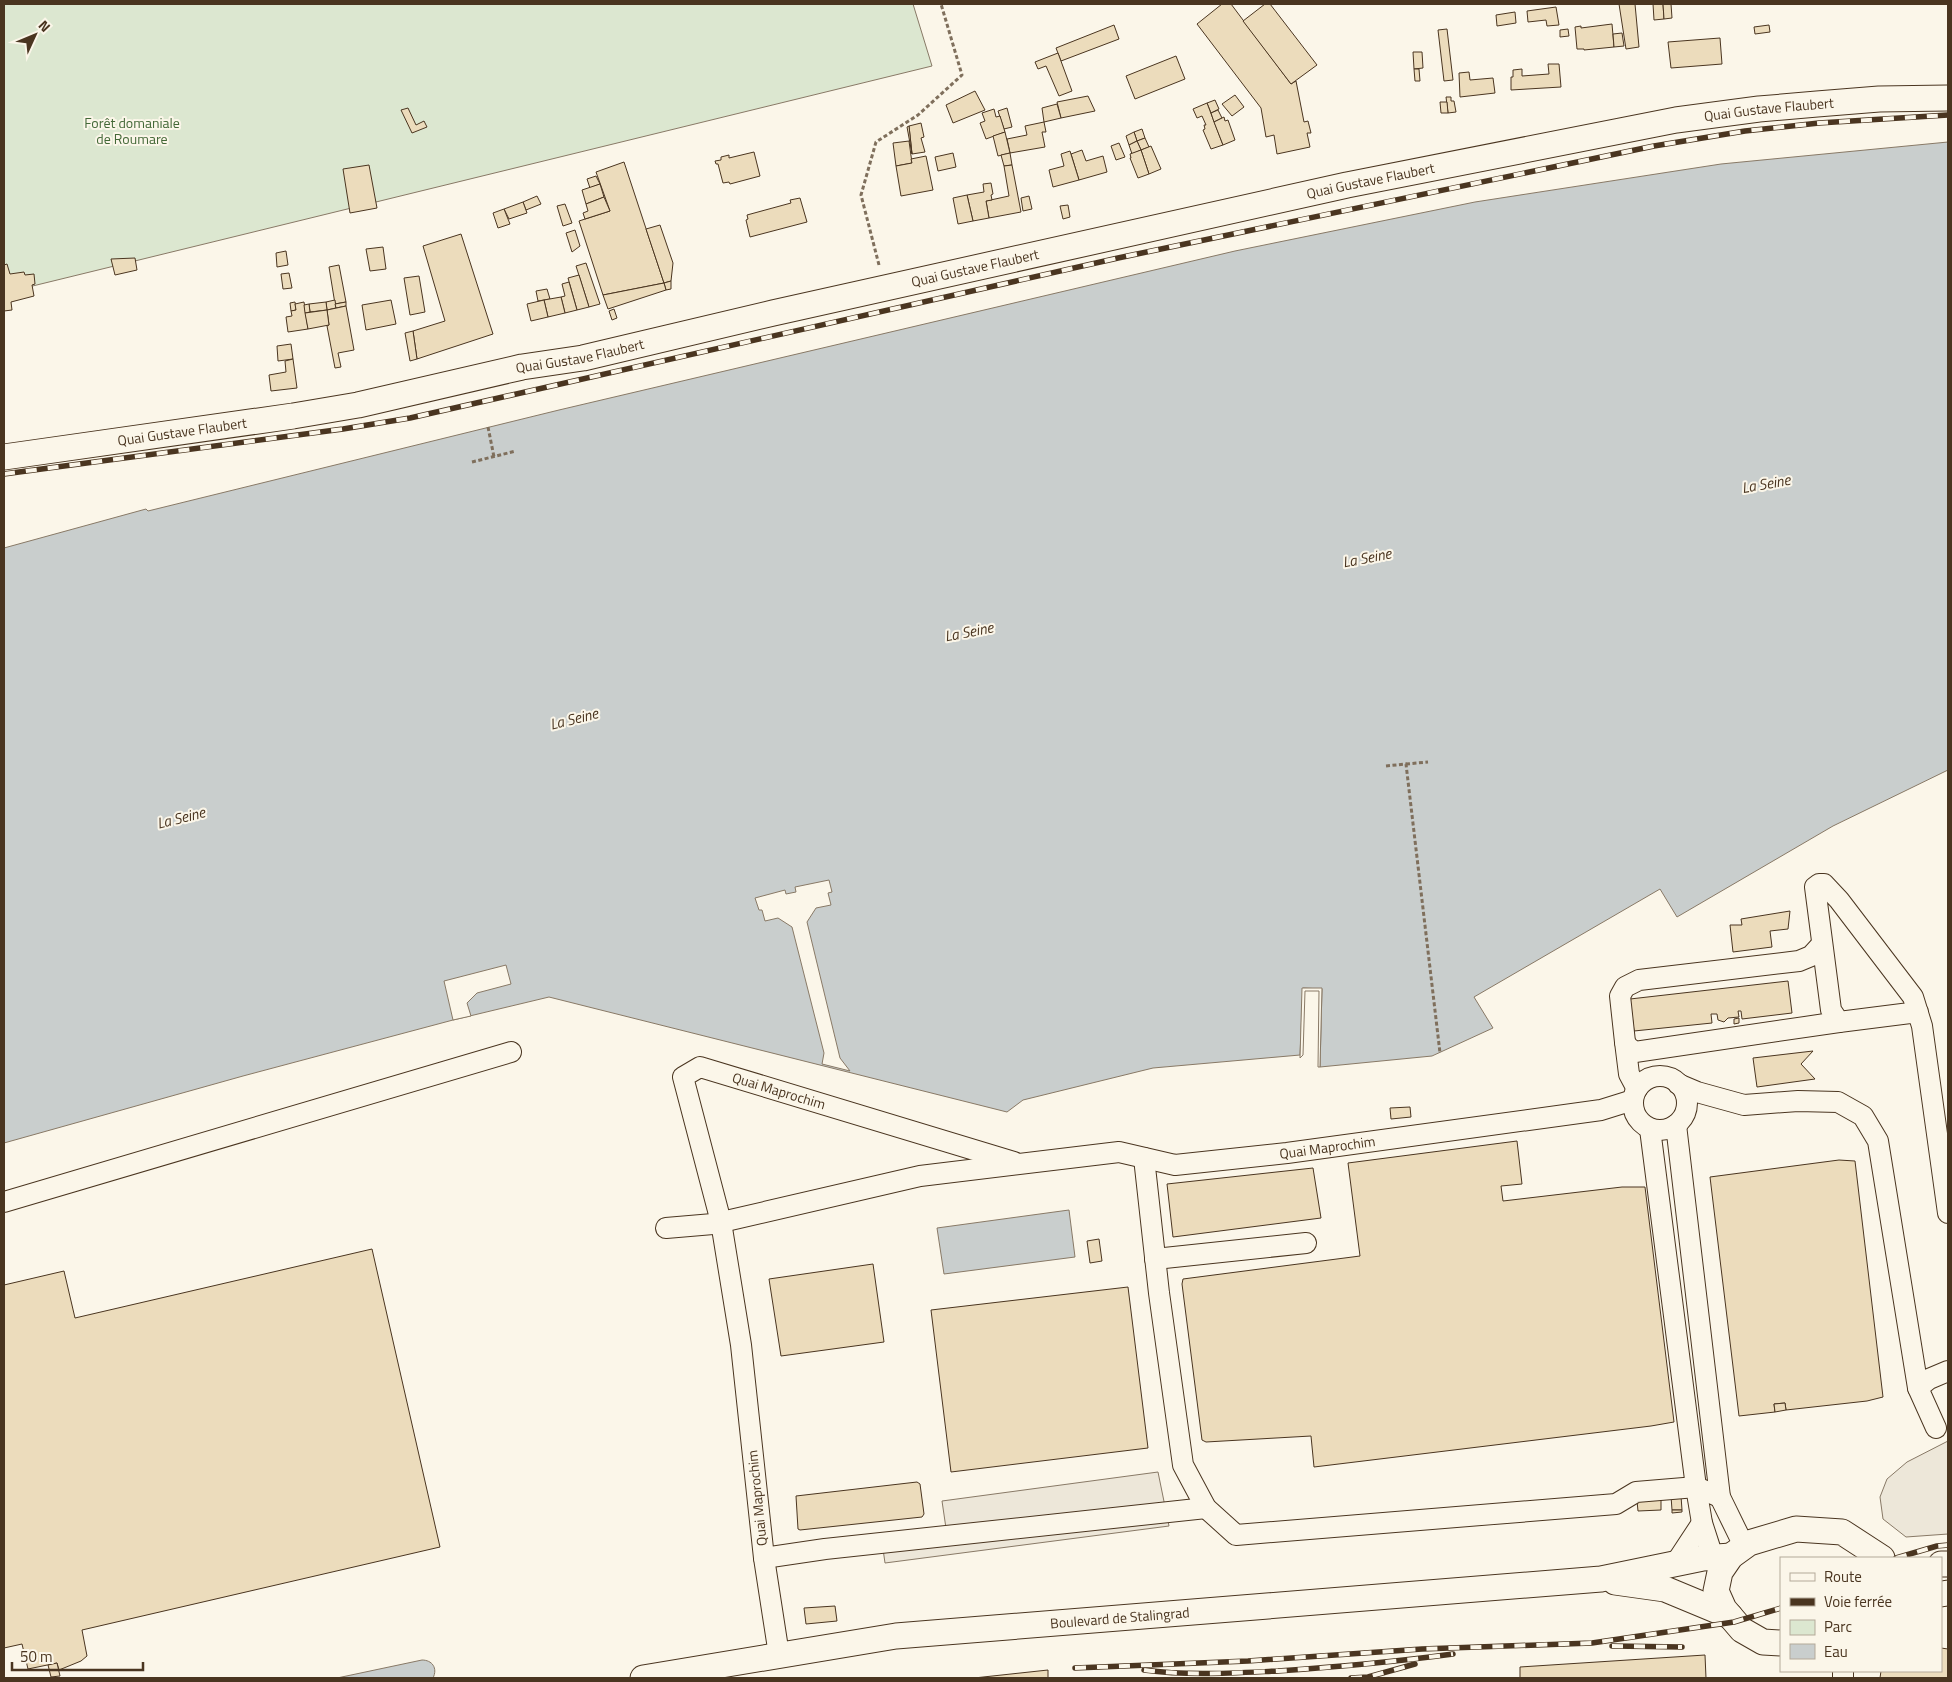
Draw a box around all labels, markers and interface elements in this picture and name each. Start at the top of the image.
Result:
north arrow [10,10,60,60]
text: N [34,15,56,36]
street label: Quai Gustave Flaubert [1703,92,1835,126]
park label: Forêt domaniale de Roumare [84,112,180,149]
street label: Quai Gustave Flaubert [1304,157,1436,204]
street label: Quai Gustave Flaubert [909,243,1041,292]
street label: Quai Gustave Flaubert [513,333,646,378]
street label: Quai Gustave Flaubert [116,412,248,451]
water label: La Seine [1740,468,1793,499]
water label: La Seine [1341,541,1394,573]
water label: La Seine [943,615,996,647]
water label: La Seine [547,701,601,736]
water label: La Seine [154,800,208,835]
street label: Quai Maprochim [730,1066,828,1114]
street label: Quai Maprochim [1278,1130,1377,1164]
street label: Quai Maprochim [741,1449,772,1547]
legend [1780,1557,1942,1672]
text: Route [1824,1565,1862,1588]
text: Voie ferrée [1824,1590,1892,1613]
street label: Boulevard de Stalingrad [1049,1601,1190,1634]
text: Parc [1824,1615,1852,1638]
scale bar [12,1640,144,1672]
text: Eau [1824,1640,1848,1663]
text: 50 m [20,1645,53,1668]

